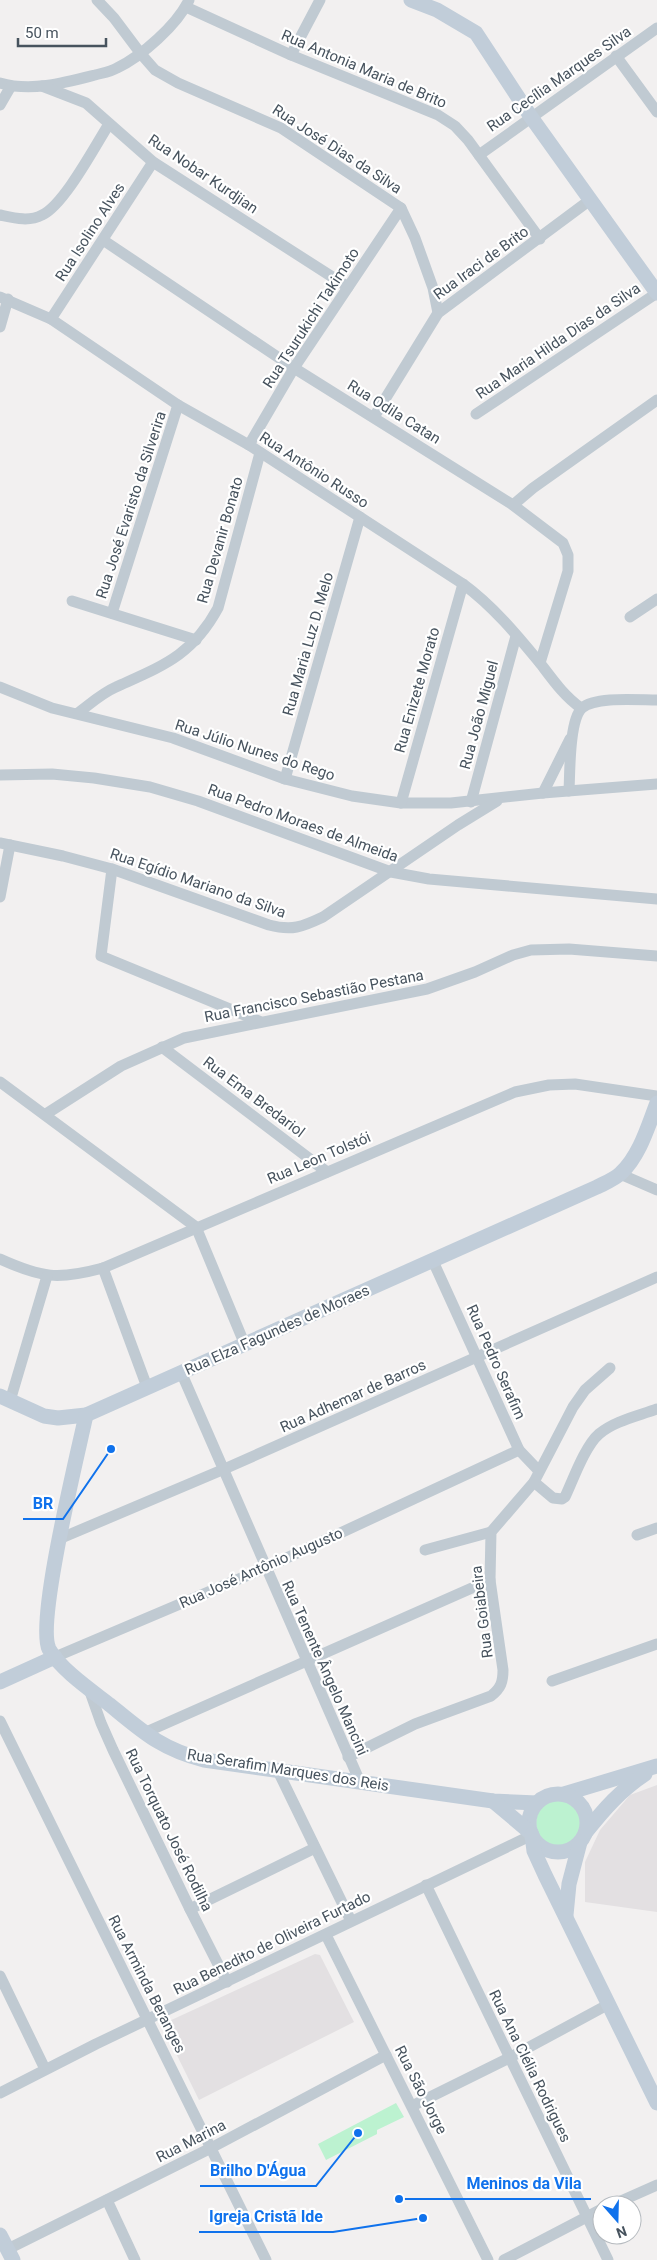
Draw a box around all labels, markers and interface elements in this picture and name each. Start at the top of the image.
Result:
scale bar [18,15,105,47]
street label: Rua Cecília Marques Silva [483,22,635,136]
text: 50 m [25,24,59,42]
street label: Rua Antonia Maria de Brito [279,26,449,112]
street label: Rua José Dias da Silva [269,100,405,198]
street label: Rua Nobar Kurdjian [145,131,261,217]
street label: Rua Isolino Alves [51,179,129,285]
street label: Rua Iraci de Brito [430,222,532,304]
street label: Rua Tsurukichi Takimoto [259,245,363,391]
street label: Rua Maria Hilda Dias da Silva [472,279,644,403]
street label: Rua Odila Catan [344,376,444,448]
street label: Rua José Evaristo da Silverira [92,409,170,601]
street label: Rua Antônio Russo [256,428,372,512]
street label: Rua Devanir Bonato [193,475,247,605]
street label: Rua Maria Luz D. Melo [279,570,337,718]
street label: Rua Enizete Morato [390,625,444,755]
street label: Rua João Miguel [456,659,502,771]
street label: Rua Júlio Nunes do Rego [173,716,337,784]
street label: Rua Pedro Moraes de Almeida [205,780,401,866]
street label: Rua Egídio Mariano da Silva [108,844,288,922]
street label: Rua Francisco Sebastião Pestana [203,966,425,1026]
street label: Rua Ema Bredariol [200,1053,308,1141]
street label: Rua Leon Tolstói [264,1128,374,1188]
street label: Rua Elza Fagundes de Moraes [182,1281,372,1379]
street label: Rua Pedro Serafim [463,1302,529,1422]
street label: Rua Adhemar de Barros [277,1356,429,1436]
callout: BR [23,1488,63,1519]
text: BR [33,1494,53,1513]
street label: Rua José Antônio Augusto [177,1524,345,1612]
street label: Rua Goiabeira [467,1565,497,1659]
street label: Rua Tenente Ângelo Mancini [278,1578,372,1758]
street label: Rua Serafim Marques dos Reis [186,1745,390,1795]
street label: Rua Torquato José Rodilha [122,1746,216,1914]
street label: Rua Benedito de Oliveira Furtado [170,1887,374,1999]
street label: Rua Arminda Beranges [104,1912,190,2056]
street label: Rua Ana Clélia Rodrigues [485,1987,575,2145]
street label: Rua São Jorge [391,2043,451,2137]
street label: Rua Marina [153,2116,229,2166]
callout: Brilho D'Água [200,2155,316,2186]
text: Brilho D'Água [210,2161,306,2180]
callout: Meninos da Vila [456,2168,591,2199]
text: Meninos da Vila [466,2174,582,2193]
north arrow [592,2195,642,2245]
callout: Igreja Cristã Ide [199,2201,333,2232]
text: Igreja Cristã Ide [209,2207,323,2226]
text: N [614,2223,629,2241]

